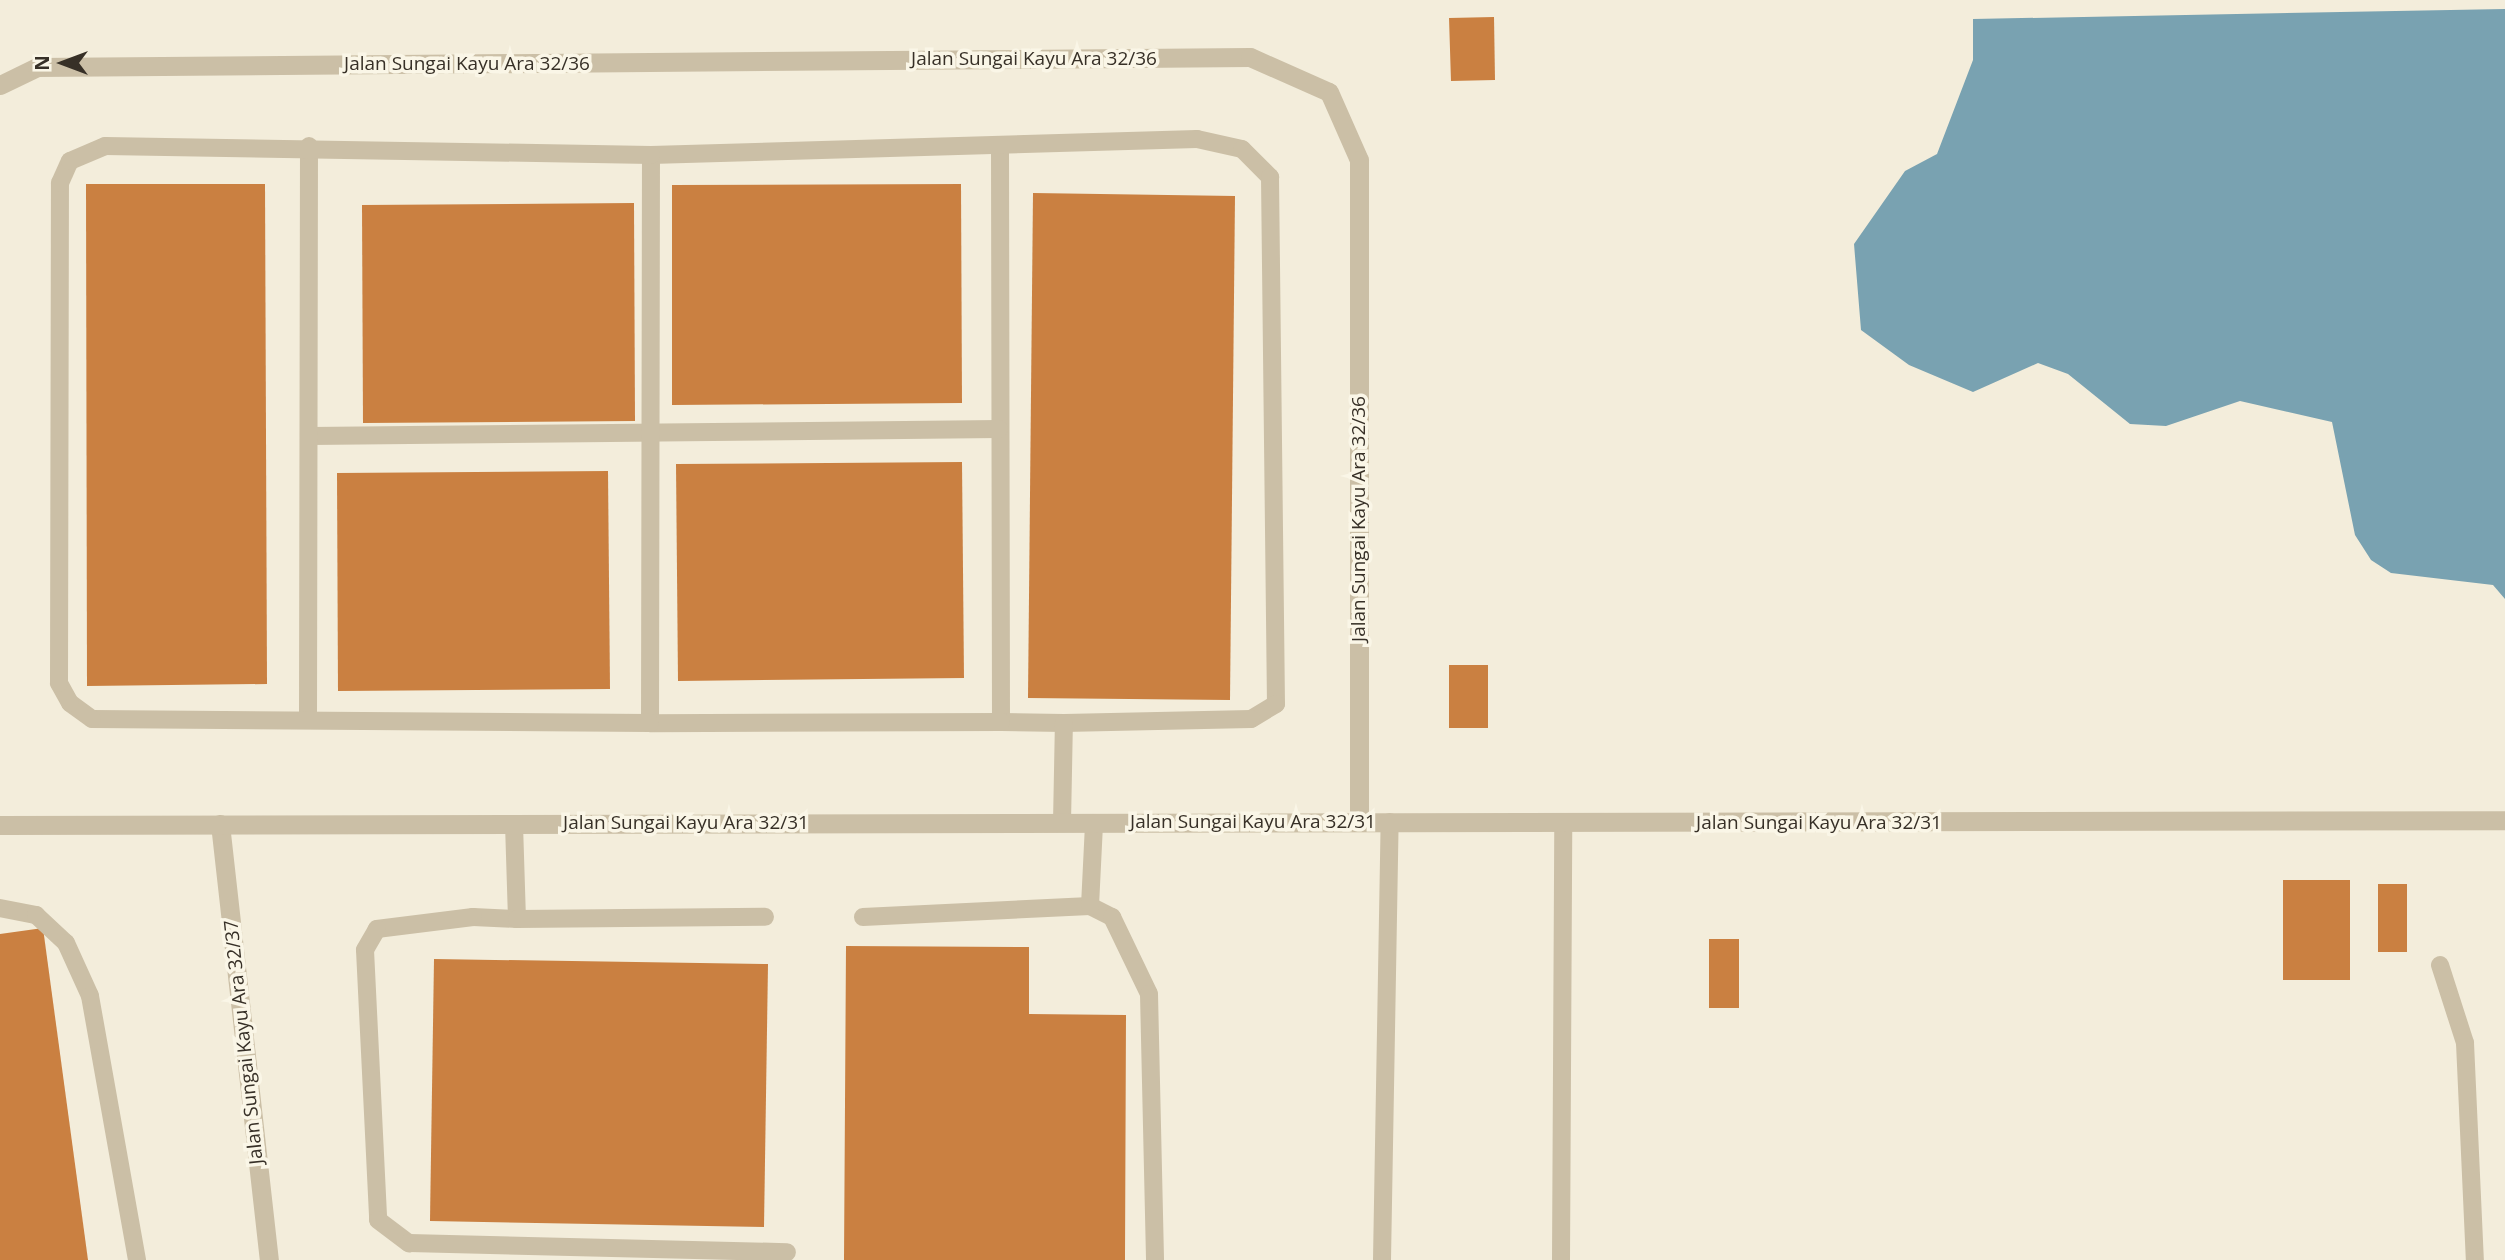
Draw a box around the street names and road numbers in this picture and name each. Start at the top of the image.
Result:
street label: Jalan Sungai Kayu Ara 32/36 [911,48,1157,70]
street label: Jalan Sungai Kayu Ara 32/36 [344,53,590,75]
street label: Jalan Sungai Kayu Ara 32/36 [1348,396,1370,642]
street label: Jalan Sungai Kayu Ara 32/31 [1130,811,1376,833]
street label: Jalan Sungai Kayu Ara 32/31 [563,812,809,834]
street label: Jalan Sungai Kayu Ara 32/31 [1696,812,1942,834]
street label: Jalan Sungai Kayu Ara 32/37 [220,919,268,1165]

